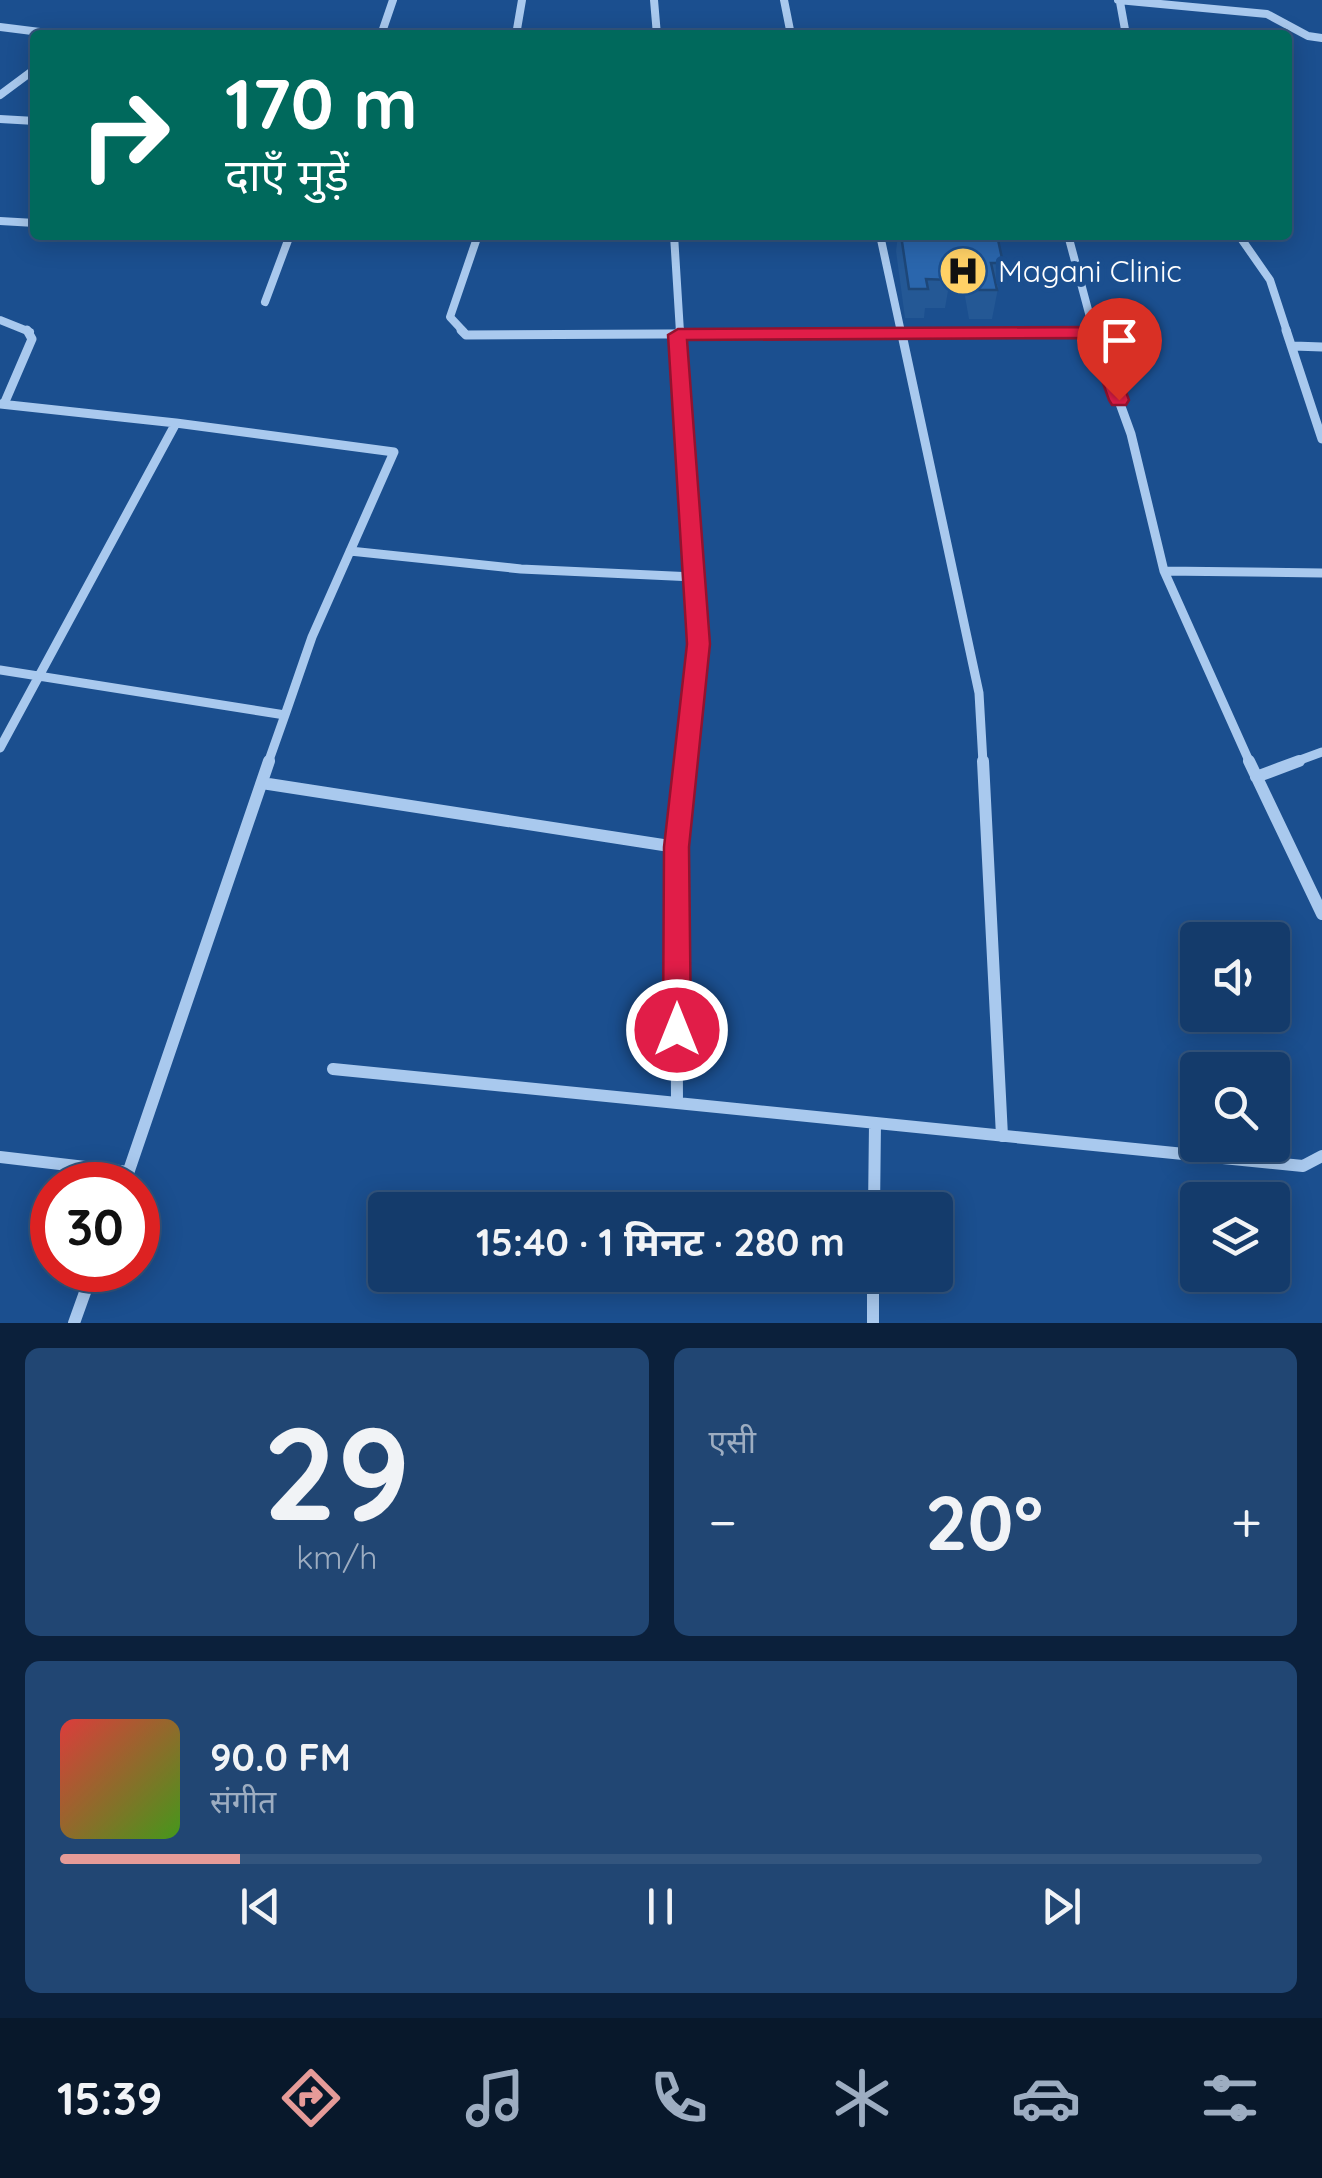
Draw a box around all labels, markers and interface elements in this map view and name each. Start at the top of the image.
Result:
text: 170 m [225,59,418,147]
icon: right [60,70,190,200]
text: दाएँ मुड़ें [225,146,349,202]
hospital icon: Magani Clinic [937,245,989,297]
place label: Magani Clinic [998,252,1182,290]
pin [1077,298,1162,401]
icon: arrive [1092,313,1147,368]
map controls [1180,922,1290,1292]
button: sound [1180,922,1290,1032]
position arrow [625,978,729,1082]
button: search [1180,1052,1290,1162]
speed limit sign: 30 [30,1162,160,1292]
button: layers [1180,1182,1290,1292]
text: 15:40 · 1 मिनट · 280 m [476,1218,845,1266]
text: 29 [263,1390,411,1553]
text: एसी [709,1421,756,1461]
text: 20° [925,1475,1043,1569]
text: − [709,1487,737,1556]
text: + [1231,1487,1262,1556]
text: km/h [296,1537,377,1577]
text: 90.0 FM [210,1733,351,1781]
text: संगीत [210,1781,276,1821]
icon: previous [233,1879,288,1934]
icon: pause [633,1879,688,1934]
icon: next [1034,1879,1089,1934]
icon: directions [276,2063,346,2133]
icon: music [460,2063,530,2133]
icon: phone [644,2063,714,2133]
icon: climate [827,2063,897,2133]
icon: car [1011,2063,1081,2133]
icon: filters [1195,2063,1265,2133]
text: 15:39 [57,2070,162,2126]

